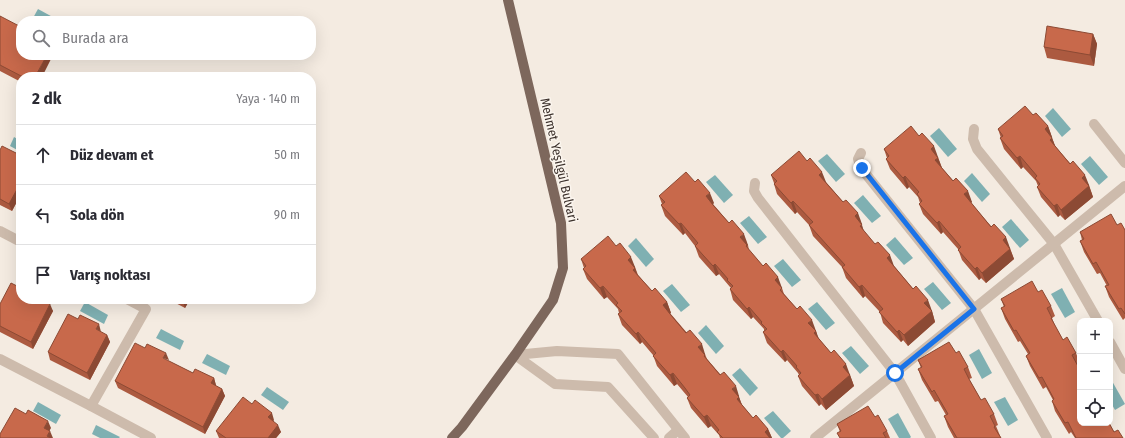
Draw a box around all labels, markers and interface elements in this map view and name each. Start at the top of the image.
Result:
search box [16,16,316,60]
icon: search [30,27,52,49]
text: Burada ara [62,29,129,47]
text: 2 dk [32,88,61,109]
text: Yaya · 140 m [236,91,300,106]
street label: Mehmet Yeşilgül Bulvari [537,96,581,224]
icon: ahead [32,144,54,166]
text: Düz devam et [70,146,153,164]
text: 50 m [274,147,300,162]
route end [853,159,871,177]
icon: left [32,204,54,226]
text: Sola dön [70,206,124,224]
text: 90 m [274,207,300,222]
icon: arrive [32,264,54,286]
text: Varış noktası [70,266,150,284]
map controls [1077,318,1113,426]
button: + [1077,318,1113,354]
button: − [1077,354,1113,390]
route start [886,364,904,382]
button: locate [1077,390,1113,426]

